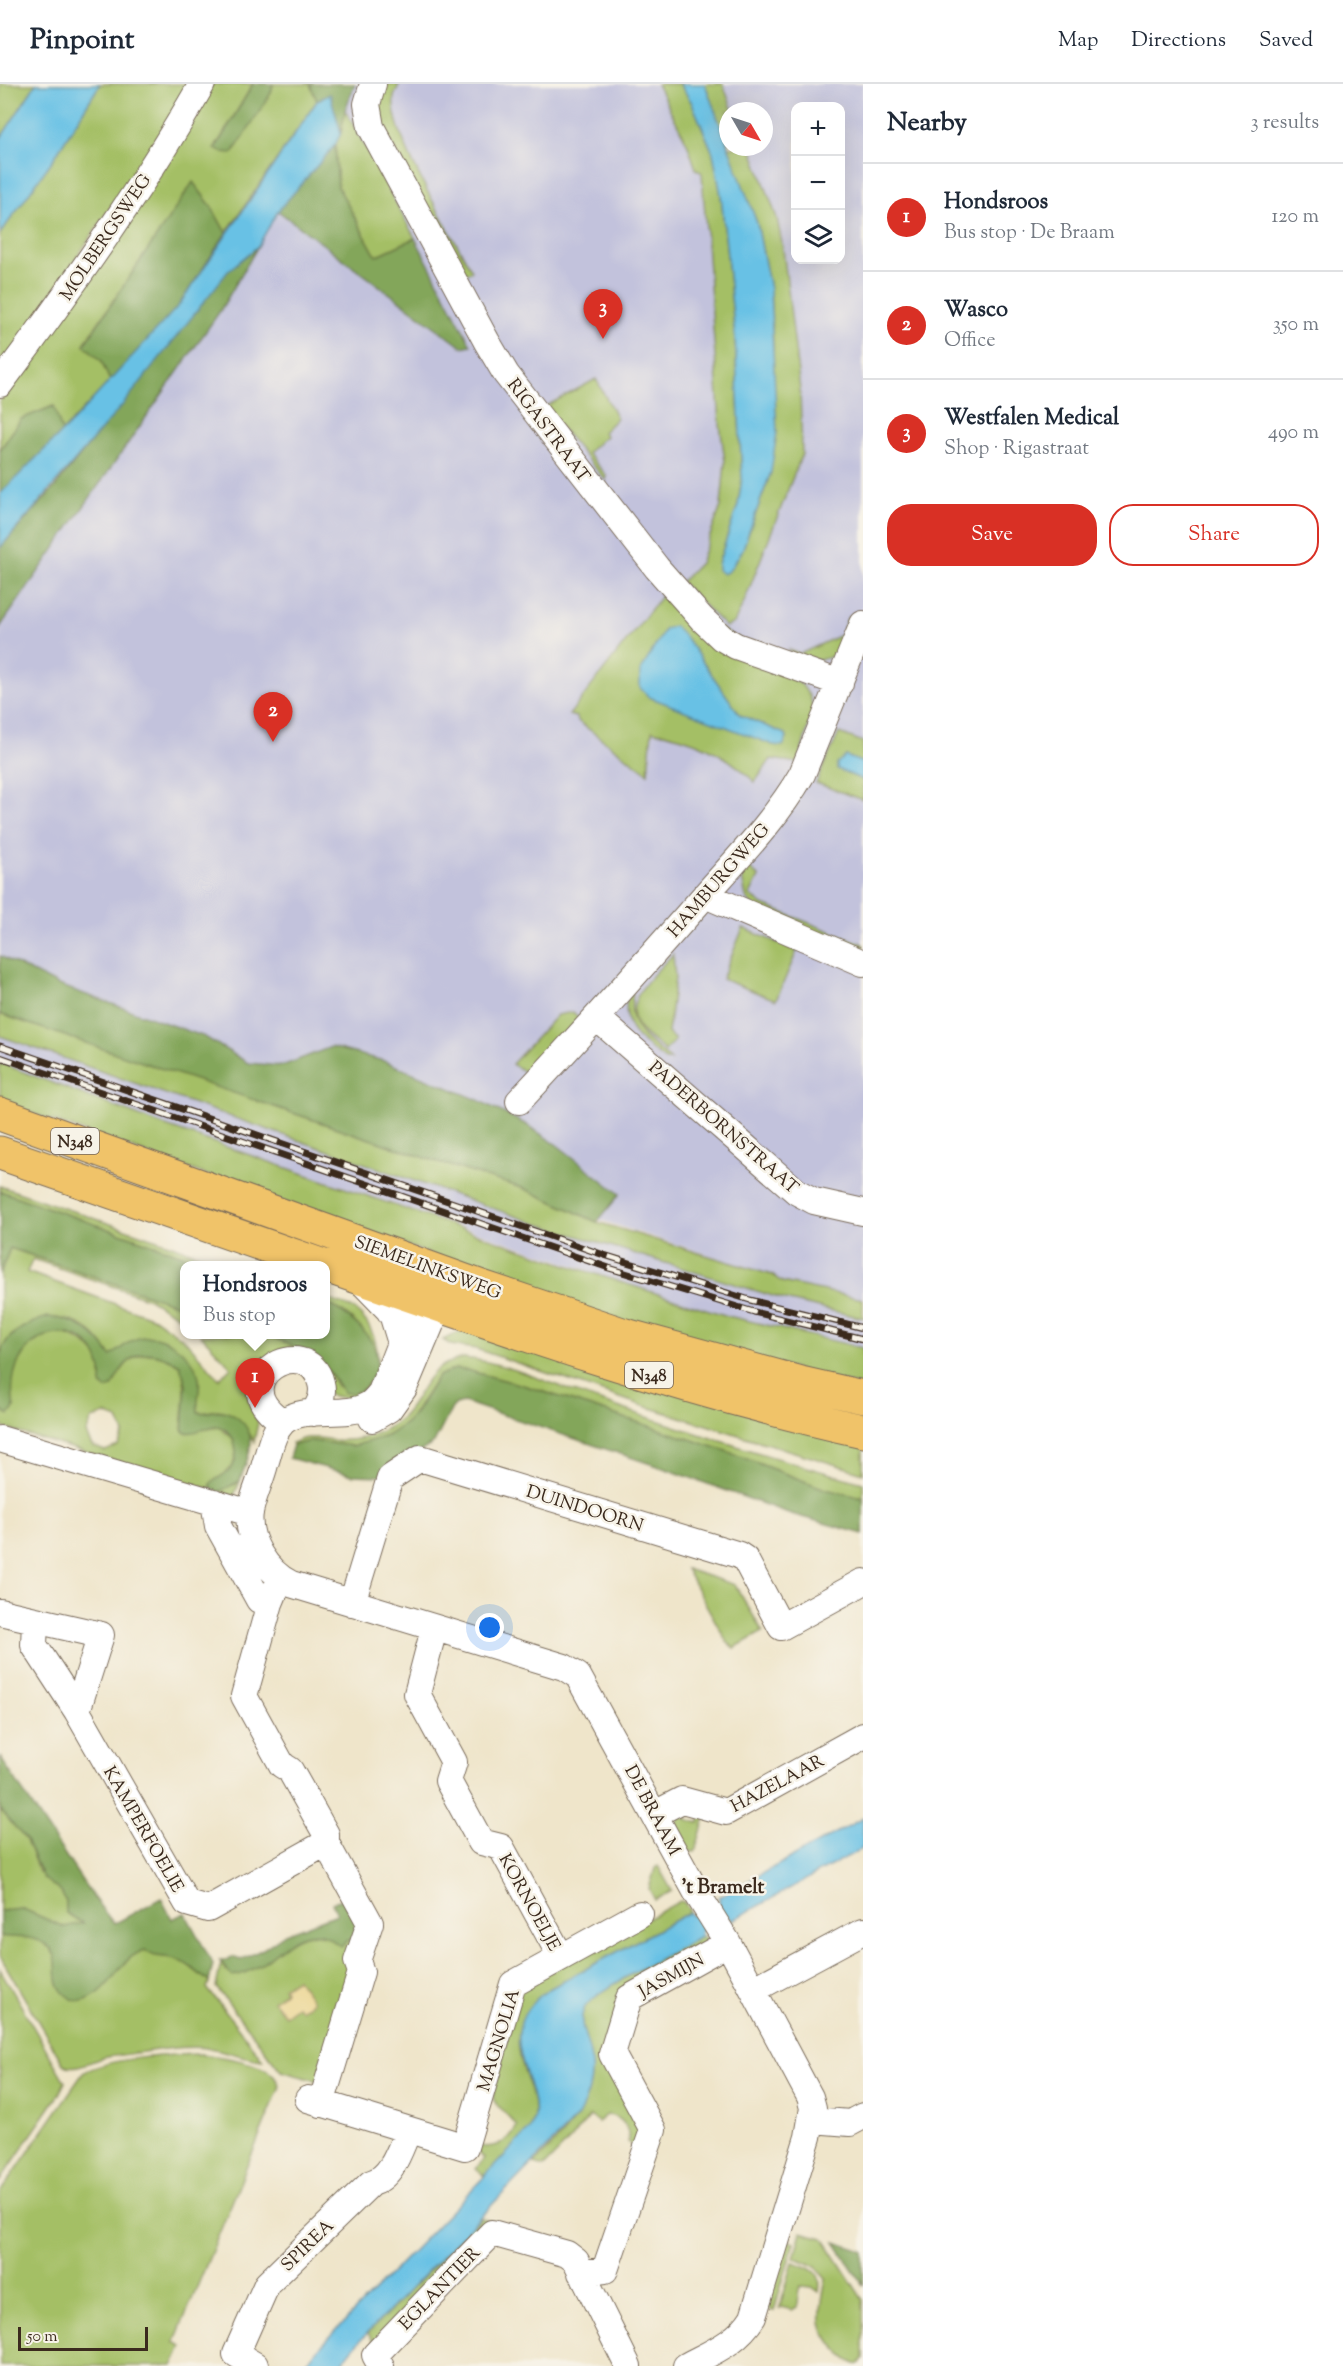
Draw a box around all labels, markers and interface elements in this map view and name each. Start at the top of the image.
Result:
text: Pinpoint [30,21,134,61]
text: Map [1058,26,1098,56]
text: Directions [1131,26,1226,56]
text: Saved [1259,26,1313,56]
north arrow [719,102,773,156]
map controls [791,102,845,264]
button: + [791,102,845,156]
text: Nearby [887,105,967,142]
text: 3 results [1250,109,1319,138]
button: − [791,156,845,210]
street label: MOLBERGSWEG [55,169,159,307]
text: Hondsroos [944,187,1048,219]
text: 1 [903,203,910,232]
text: 120 m [1271,203,1319,232]
button: layers [791,210,845,264]
text: Bus stop · De Braam [944,219,1115,248]
pin: 3 [584,290,622,339]
text: Wasco [944,295,1008,327]
text: 2 [902,311,911,340]
text: 350 m [1273,311,1319,340]
text: Office [944,327,996,356]
street label: RIGASTRAAT [500,374,595,489]
text: Westfalen Medical [944,403,1119,435]
text: 3 [902,419,911,448]
text: 490 m [1268,419,1319,448]
text: Shop · Rigastraat [944,435,1089,464]
button: Save [887,504,1097,566]
button: Share [1109,504,1319,566]
pin: 2 [254,692,292,742]
street label: HAMBURGWEG [662,818,777,944]
street label: PADERBORNSTRAAT [642,1056,804,1201]
road number: N348 [51,1128,99,1154]
street label: SIEMELINKSWEG [350,1230,505,1308]
popup [180,1261,330,1339]
text: Hondsroos [203,1270,307,1302]
text: Bus stop [203,1302,276,1331]
pin: 1 [236,1358,274,1408]
road number: N348 [625,1362,673,1388]
street label: DUINDOORN [523,1480,646,1540]
your location [475,1613,504,1642]
street label: HAZELAAR [726,1749,830,1820]
street label: DE BRAAM [617,1761,686,1861]
street label: KAMPERFOELIE [96,1762,189,1898]
street label: KORNOELJE [491,1850,566,1957]
district label: 't Bramelt [682,1874,765,1903]
street label: JASMIJN [633,1948,710,2006]
street label: MAGNOLIA [472,1986,528,2095]
street label: SPIREA [276,2214,341,2278]
street label: EGLANTIER [394,2242,487,2337]
scale bar [18,2324,148,2352]
text: 50 m [27,2326,58,2349]

